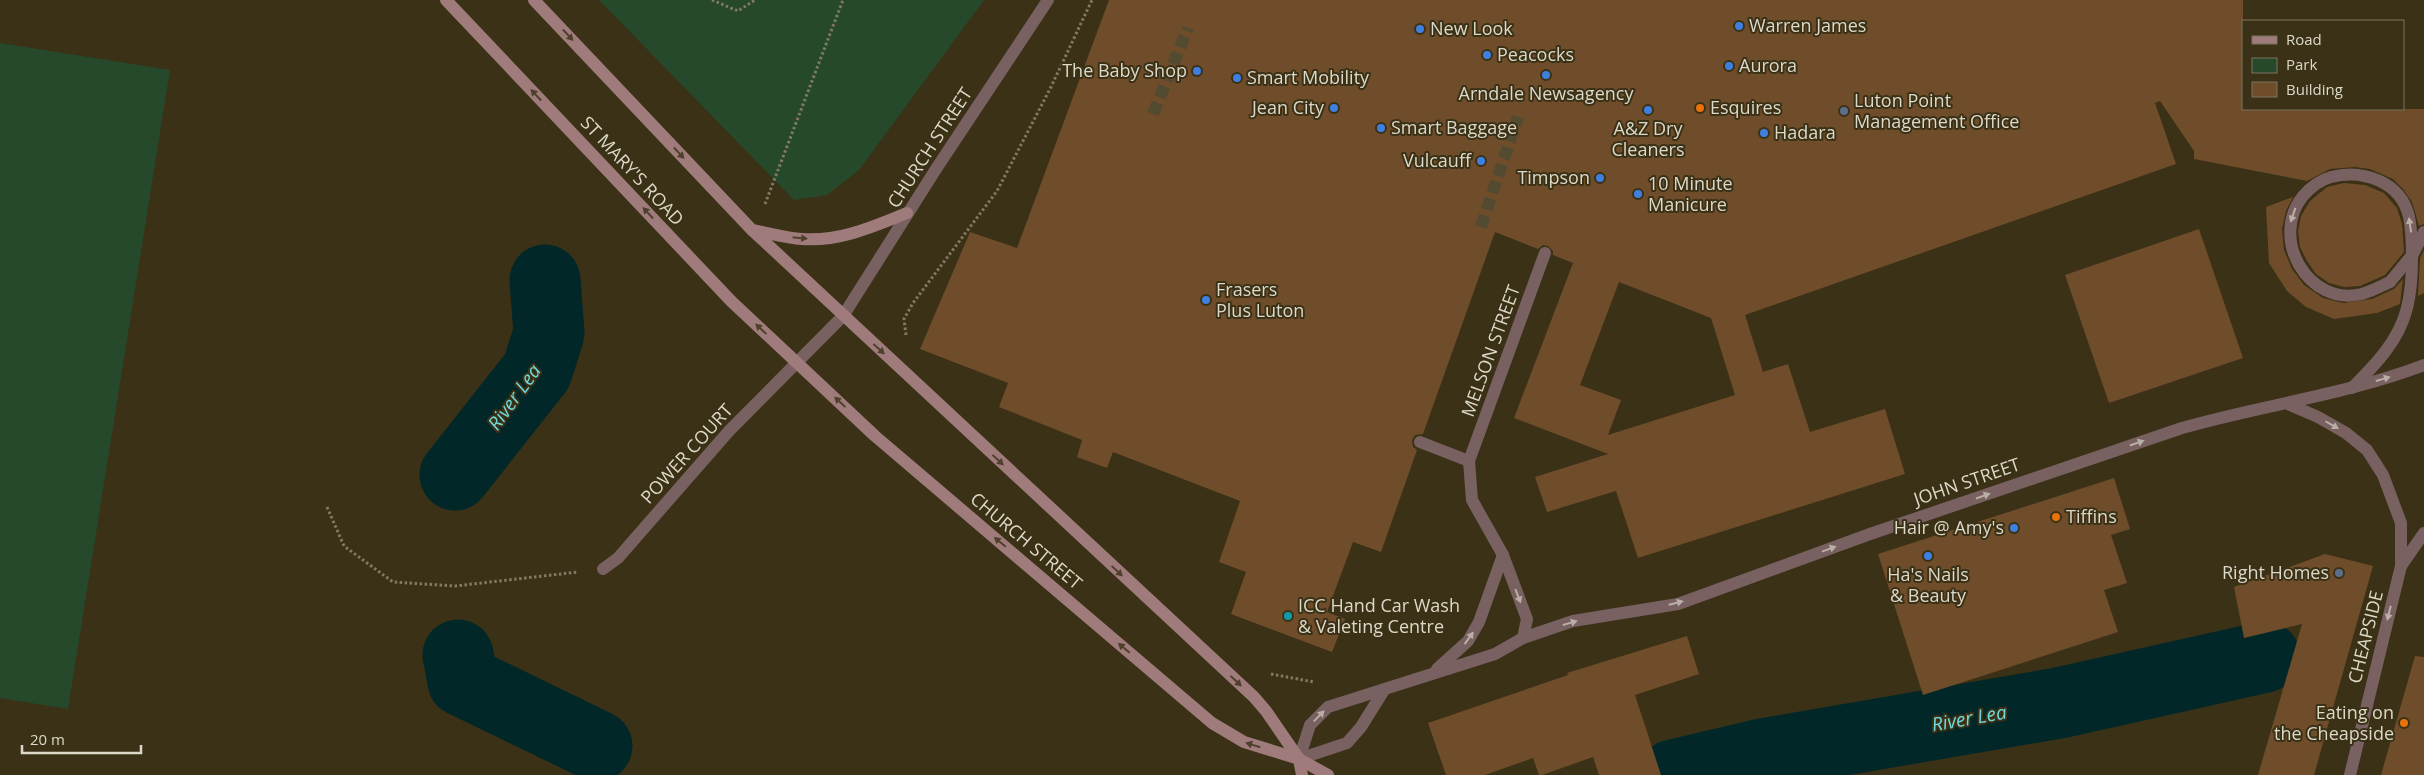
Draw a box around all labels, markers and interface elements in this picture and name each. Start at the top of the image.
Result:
place label: Warren James [1749,13,1866,37]
place label: New Look [1430,16,1513,40]
marker: Warren James [1733,20,1745,32]
legend [2242,20,2404,110]
marker: New Look [1414,23,1426,35]
one-way arrow [562,29,574,41]
text: Road [2286,29,2322,49]
place label: Peacocks [1497,42,1574,66]
marker: Peacocks [1481,49,1493,61]
place label: Aurora [1739,53,1797,77]
text: Park [2286,54,2317,74]
place label: The Baby Shop [1062,58,1187,82]
marker: Aurora [1723,60,1735,72]
marker: The Baby Shop [1191,65,1203,77]
place label: Smart Mobility [1247,65,1370,89]
marker: Arndale Newsagency [1540,69,1552,81]
marker: Smart Mobility [1231,72,1243,84]
text: Building [2286,79,2343,99]
place label: Arndale Newsagency [1459,81,1634,105]
street label: CHURCH STREET [881,83,977,212]
place label: Luton Point Management Office [1854,88,2019,133]
one-way arrow [530,89,542,101]
place label: Jean City [1250,95,1325,119]
place label: Esquires [1710,95,1781,119]
marker: Jean City [1328,102,1340,114]
marker: Esquires [1694,102,1706,114]
marker: A&Z Dry Cleaners [1642,104,1654,116]
marker: Luton Point Management Office [1838,105,1850,117]
street label: ST MARY'S ROAD [576,110,690,230]
place label: Smart Baggage [1391,115,1517,139]
place label: A&Z Dry Cleaners [1611,116,1685,161]
place label: Hadara [1774,120,1836,144]
marker: Smart Baggage [1375,122,1387,134]
marker: Hadara [1758,127,1770,139]
one-way arrow [673,147,685,159]
place label: Vulcauff [1403,148,1472,172]
marker: Vulcauff [1475,155,1487,167]
place label: Timpson [1517,165,1590,189]
place label: 10 Minute Manicure [1648,171,1733,216]
marker: Timpson [1594,172,1606,184]
marker: 10 Minute Manicure [1632,188,1644,200]
one-way arrow [642,207,654,219]
one-way arrow [2289,208,2297,223]
one-way arrow [2406,217,2414,233]
one-way arrow [792,234,808,242]
place label: Frasers Plus Luton [1216,277,1304,322]
street label: MELSON STREET [1455,281,1525,420]
marker: Frasers Plus Luton [1200,294,1212,306]
one-way arrow [756,323,768,335]
one-way arrow [873,343,885,355]
water label: River Lea [481,359,547,435]
one-way arrow [2376,375,2391,383]
one-way arrow [834,396,846,408]
street label: POWER COURT [635,398,738,508]
one-way arrow [2325,420,2338,429]
one-way arrow [2129,439,2144,446]
street label: JOHN STREET [1908,452,2023,511]
one-way arrow [992,453,1004,465]
street label: CHURCH STREET [966,486,1088,594]
one-way arrow [1976,491,1991,499]
place label: Tiffins [2066,504,2117,528]
marker: Tiffins [2050,511,2062,523]
place label: Hair @ Amy's [1894,515,2004,539]
marker: Hair @ Amy's [2008,522,2020,534]
one-way arrow [994,537,1007,548]
one-way arrow [1822,545,1837,552]
marker: Ha's Nails & Beauty [1922,550,1934,562]
place label: Right Homes [2222,560,2329,584]
place label: Ha's Nails & Beauty [1887,562,1969,607]
one-way arrow [1111,565,1123,576]
marker: Right Homes [2333,567,2345,579]
street label: CHEAPSIDE [2342,588,2388,686]
one-way arrow [1514,589,1522,604]
place label: ICC Hand Car Wash & Valeting Centre [1298,593,1460,638]
one-way arrow [1669,599,1684,607]
one-way arrow [2385,606,2393,621]
marker: ICC Hand Car Wash & Valeting Centre [1282,610,1294,622]
one-way arrow [1562,618,1577,626]
one-way arrow [1464,631,1474,645]
one-way arrow [1117,642,1130,653]
one-way arrow [1230,675,1242,687]
water label: River Lea [1929,699,2009,737]
place label: Eating on the Cheapside [2274,700,2394,745]
one-way arrow [1313,710,1325,722]
marker: Eating on the Cheapside [2398,717,2410,729]
scale bar [22,722,141,754]
text: 20 m [30,729,65,749]
one-way arrow [1245,740,1260,748]

